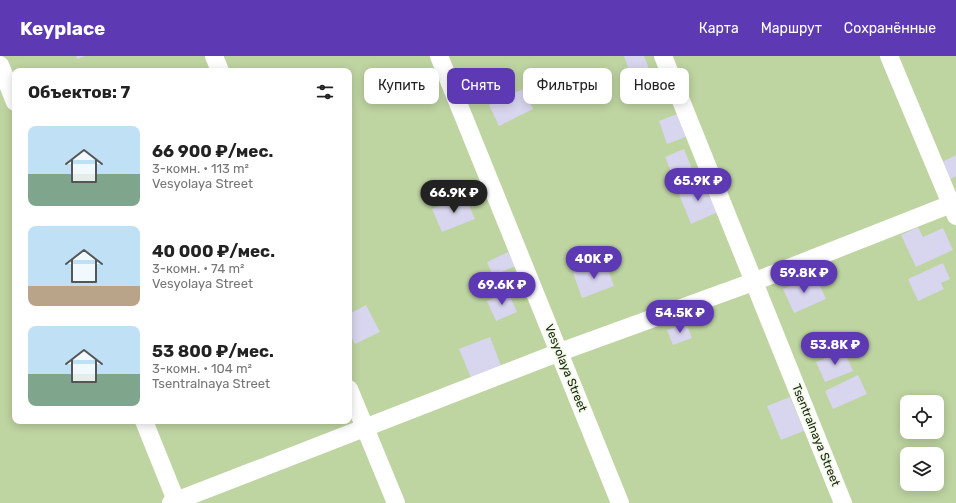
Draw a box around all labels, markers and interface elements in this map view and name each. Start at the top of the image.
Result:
text: Keyplace [20,17,105,40]
text: Карта [699,20,739,37]
text: Маршрут [761,20,822,37]
text: Сохранённые [844,20,936,37]
chip: Купить [364,68,439,104]
chip: Снять [447,68,515,104]
chip: Фильтры [523,68,612,104]
chip: Новое [620,68,689,104]
icon: filters [314,81,336,103]
text: Объектов: 7 [28,82,130,102]
text: 66 900 ₽/мес. [152,141,273,161]
icon: home [60,142,108,190]
text: 3-комн. · 113 m² [152,161,249,176]
pin: 65.9K ₽ [661,168,735,202]
text: 65.9K ₽ [673,173,723,188]
text: Vesyolaya Street [152,176,253,191]
pin: 66.9K ₽ [417,180,491,214]
text: 66.9K ₽ [429,185,479,200]
text: 40 000 ₽/мес. [152,241,275,261]
icon: home [60,242,108,290]
pin: 40K ₽ [566,246,622,280]
text: 40K ₽ [575,251,613,266]
pin: 59.8K ₽ [767,260,841,294]
text: 3-комн. · 74 m² [152,261,244,276]
text: 59.8K ₽ [779,265,829,280]
pin: 69.6K ₽ [465,272,539,306]
text: Vesyolaya Street [152,276,253,291]
text: 69.6K ₽ [478,277,526,292]
pin: 54.5K ₽ [643,300,717,334]
text: 54.5K ₽ [655,305,705,320]
street label: Vesyolaya Street [542,322,590,414]
pin: 53.8K ₽ [798,332,872,366]
text: 53.8K ₽ [810,337,860,352]
text: 53 800 ₽/мес. [152,341,274,361]
icon: home [60,342,108,390]
text: 3-комн. · 104 m² [152,361,252,376]
text: Tsentralnaya Street [152,376,270,391]
street label: Tsentralnaya Street [789,382,843,488]
map controls [900,395,944,491]
button: locate [900,395,944,439]
button: layers [900,447,944,491]

